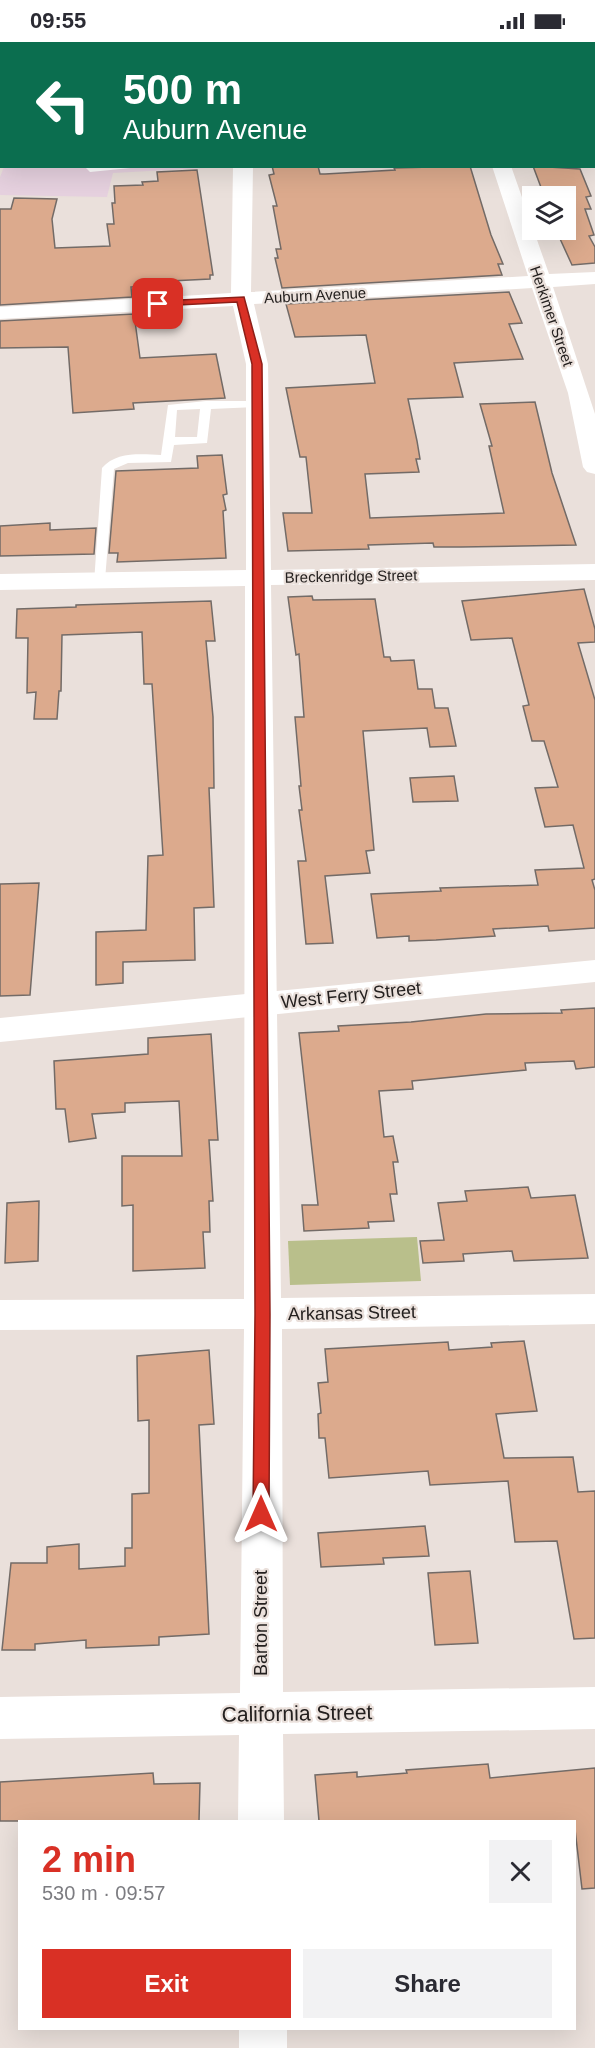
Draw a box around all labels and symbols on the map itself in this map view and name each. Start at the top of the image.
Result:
street label: Herkimer Street [527,264,577,369]
pin [132,278,183,329]
street label: Auburn Avenue [263,284,367,306]
street label: Breckenridge Street [285,566,418,586]
street label: West Ferry Street [280,978,422,1012]
street label: Arkansas Street [288,1302,416,1324]
position arrow [229,1482,293,1546]
street label: Barton Street [251,1570,271,1676]
street label: California Street [222,1700,373,1726]

